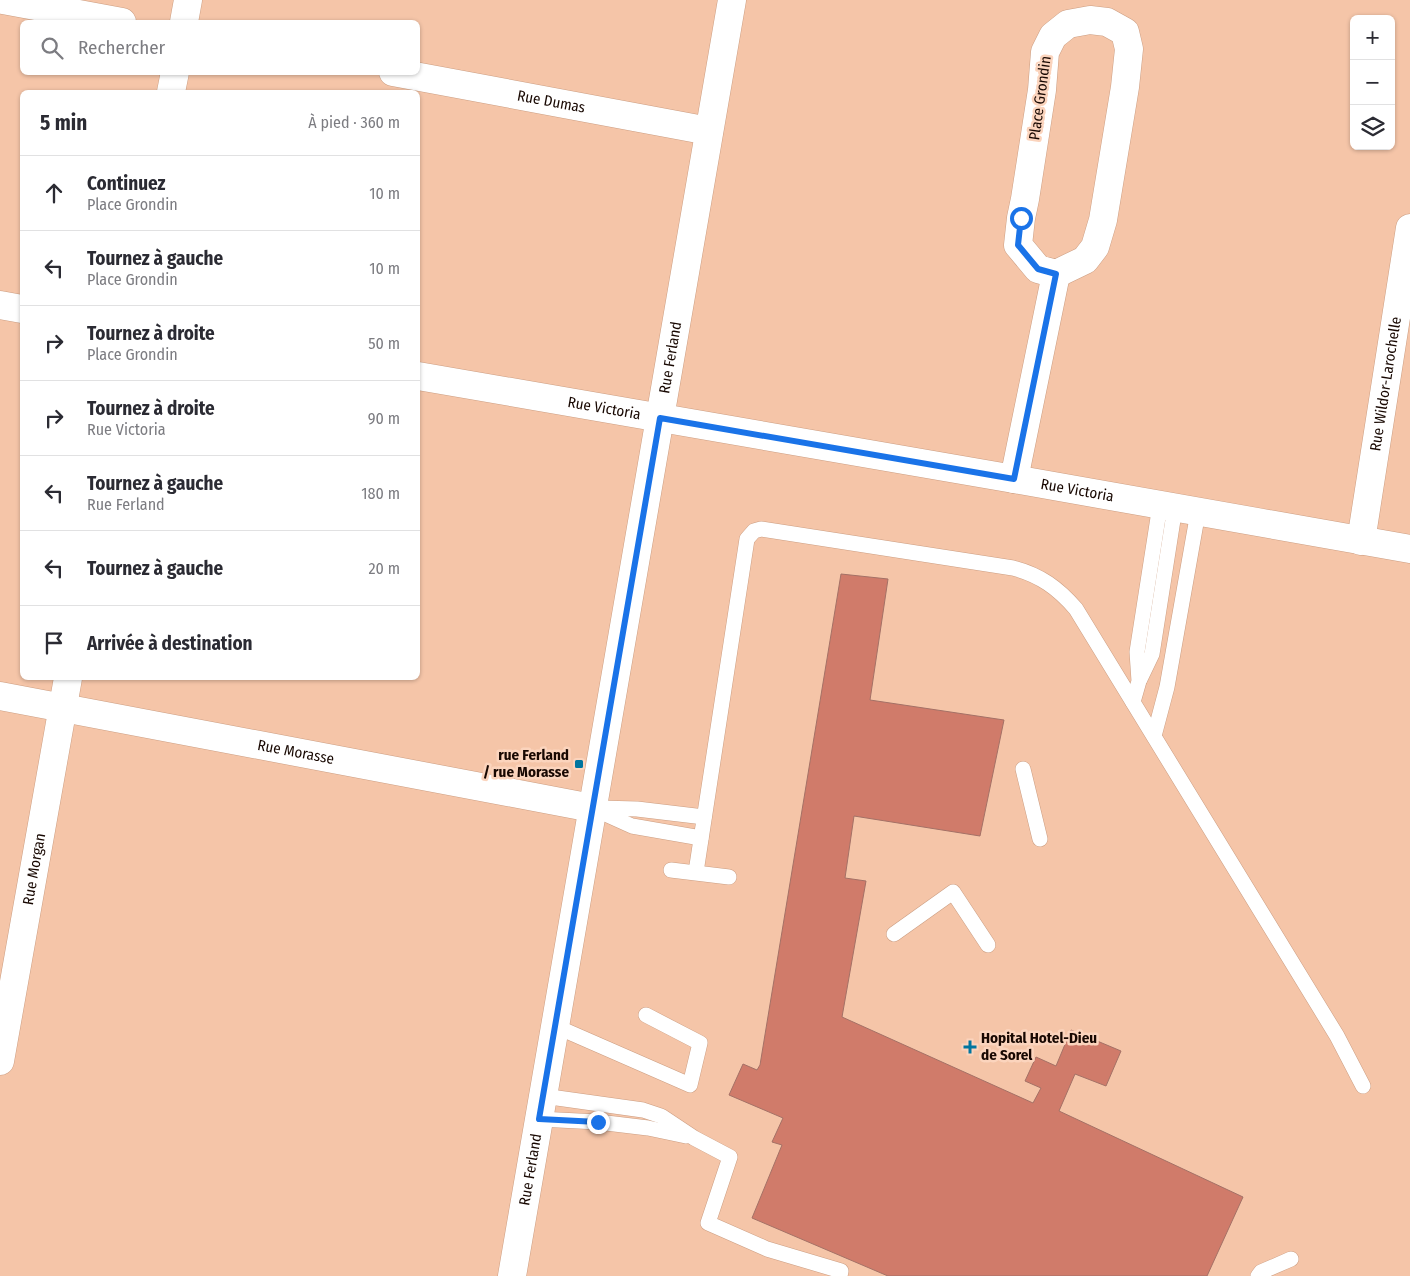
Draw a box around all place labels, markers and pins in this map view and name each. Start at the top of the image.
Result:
place label: rue Ferland / rue Morasse [483,746,569,781]
marker: rue Ferland / rue Morasse [573,758,585,770]
place label: Hopital Hotel-Dieu de Sorel [981,1029,1097,1064]
marker: Hopital Hotel-Dieu de Sorel [963,1040,977,1054]

